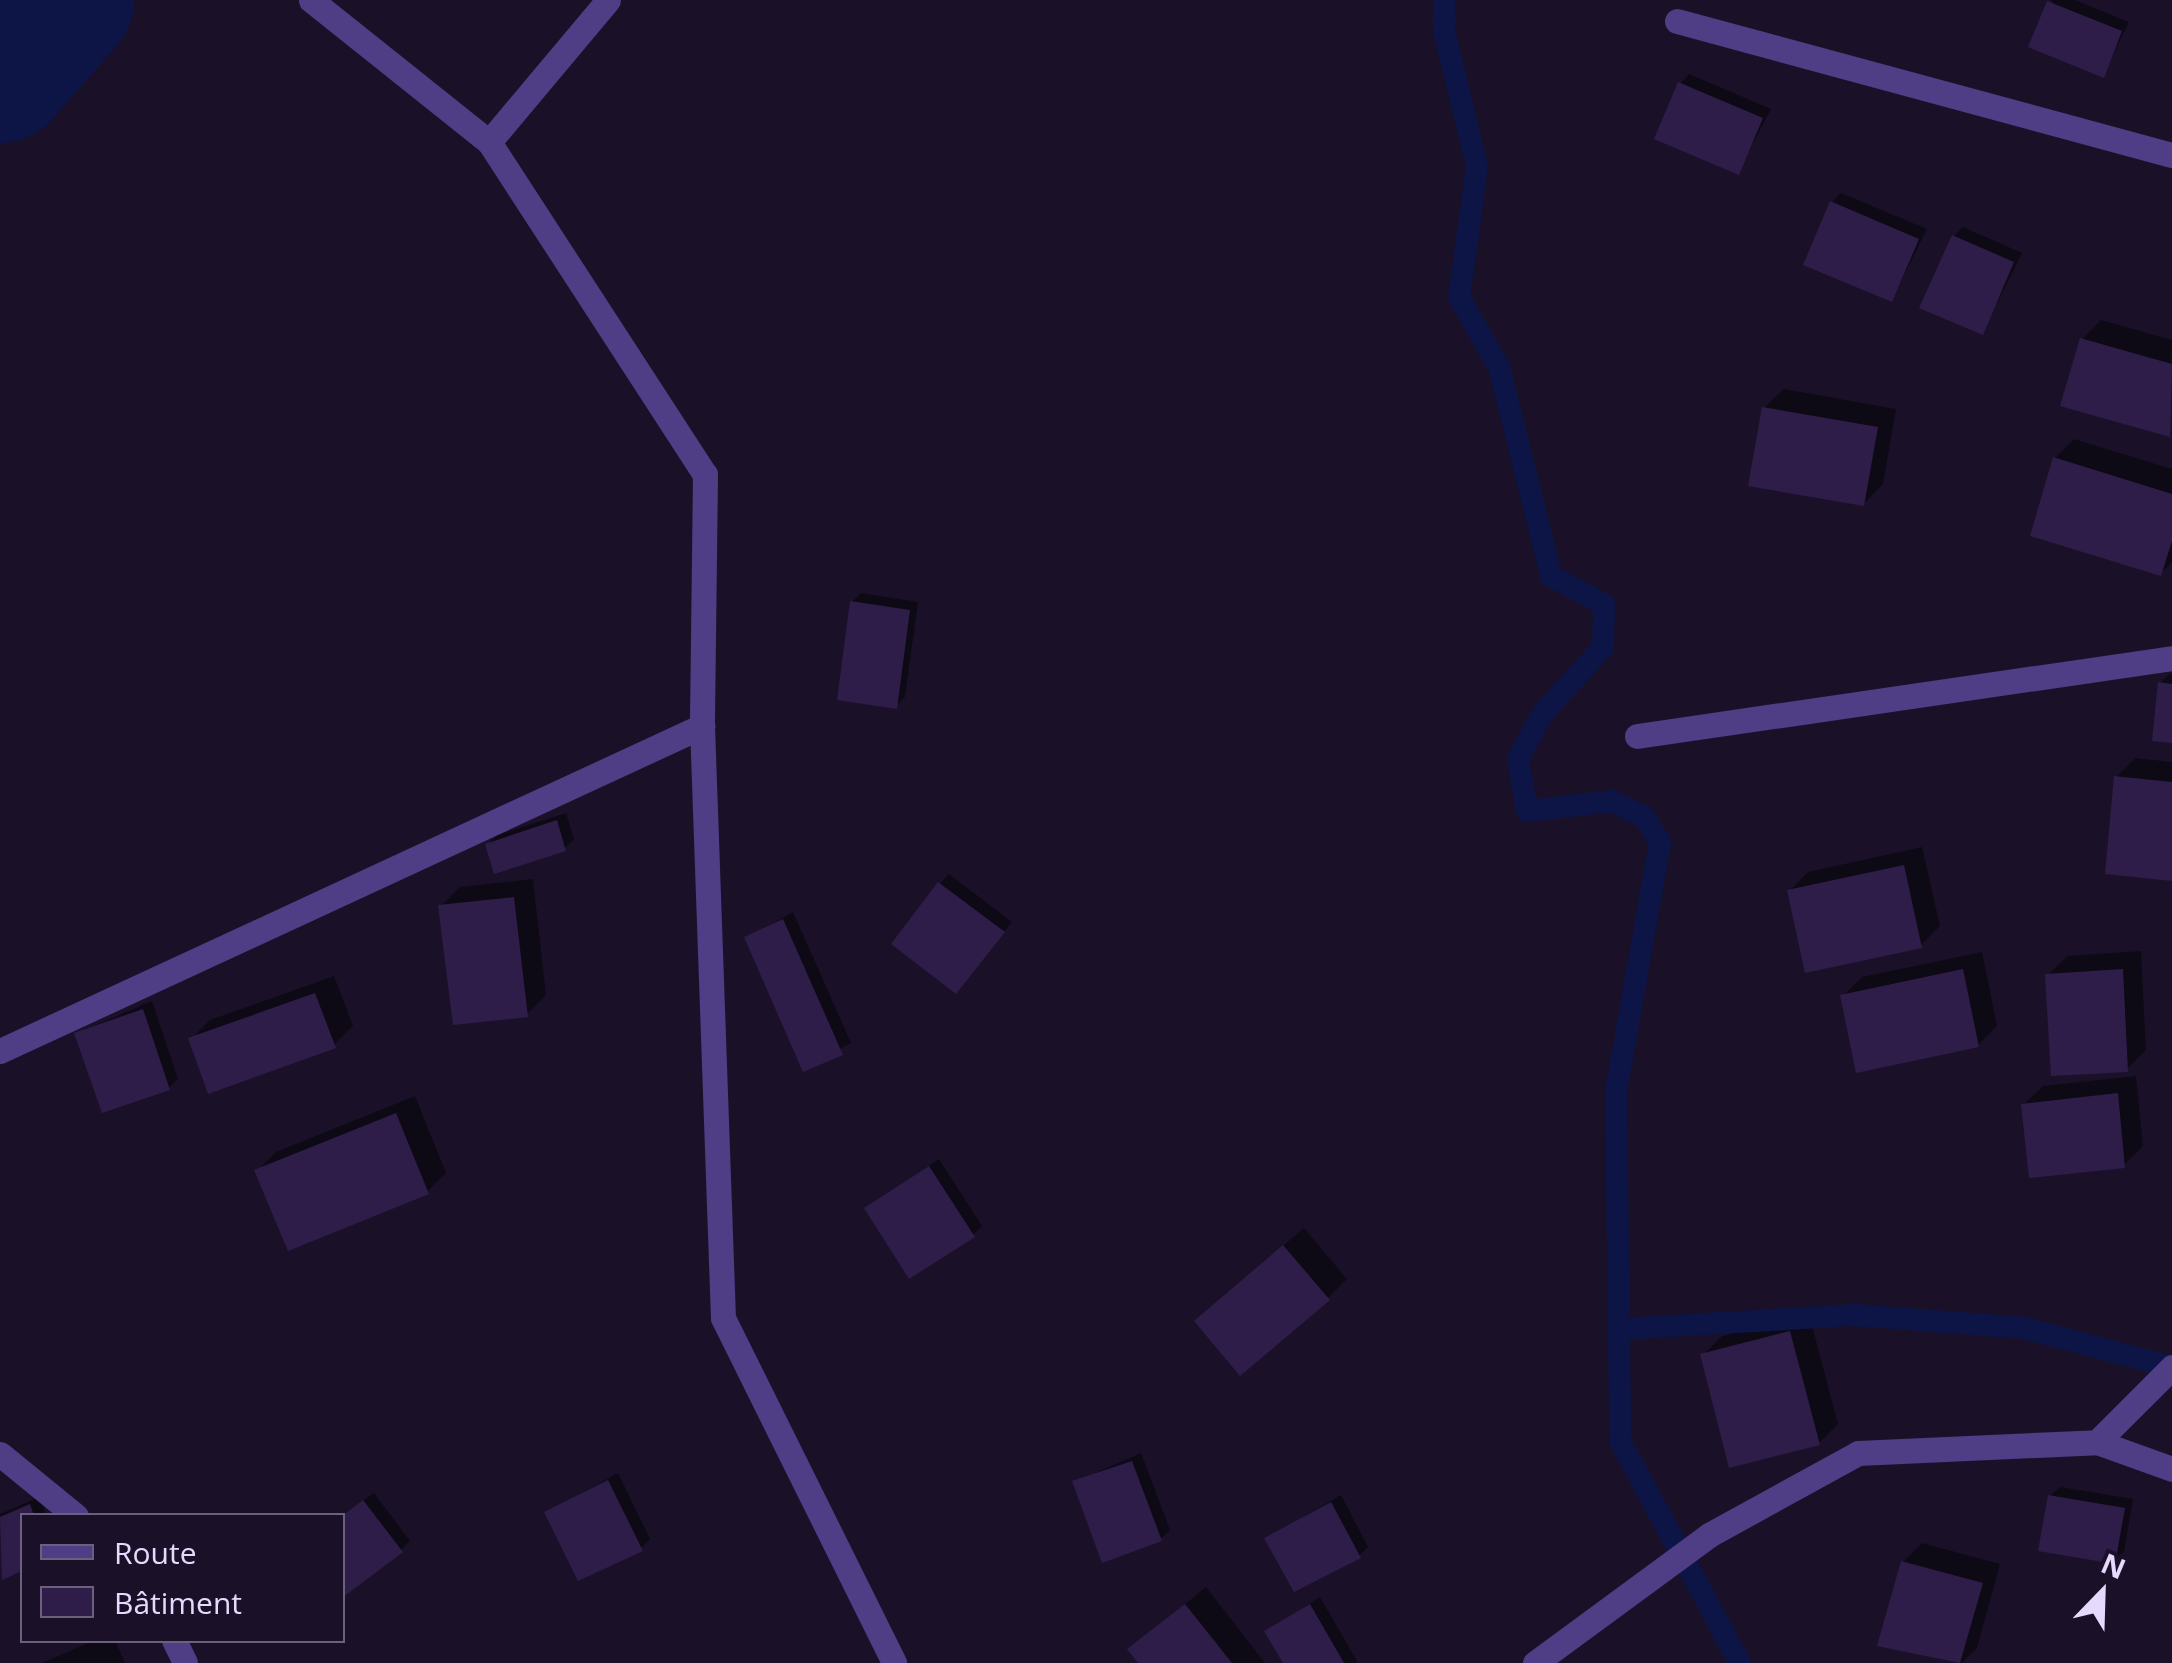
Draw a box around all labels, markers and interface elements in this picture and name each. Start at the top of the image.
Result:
legend [20,1513,345,1643]
text: Route [114,1532,197,1573]
north arrow [2052,1543,2152,1643]
text: N [2096,1543,2132,1587]
text: Bâtiment [114,1582,242,1623]

